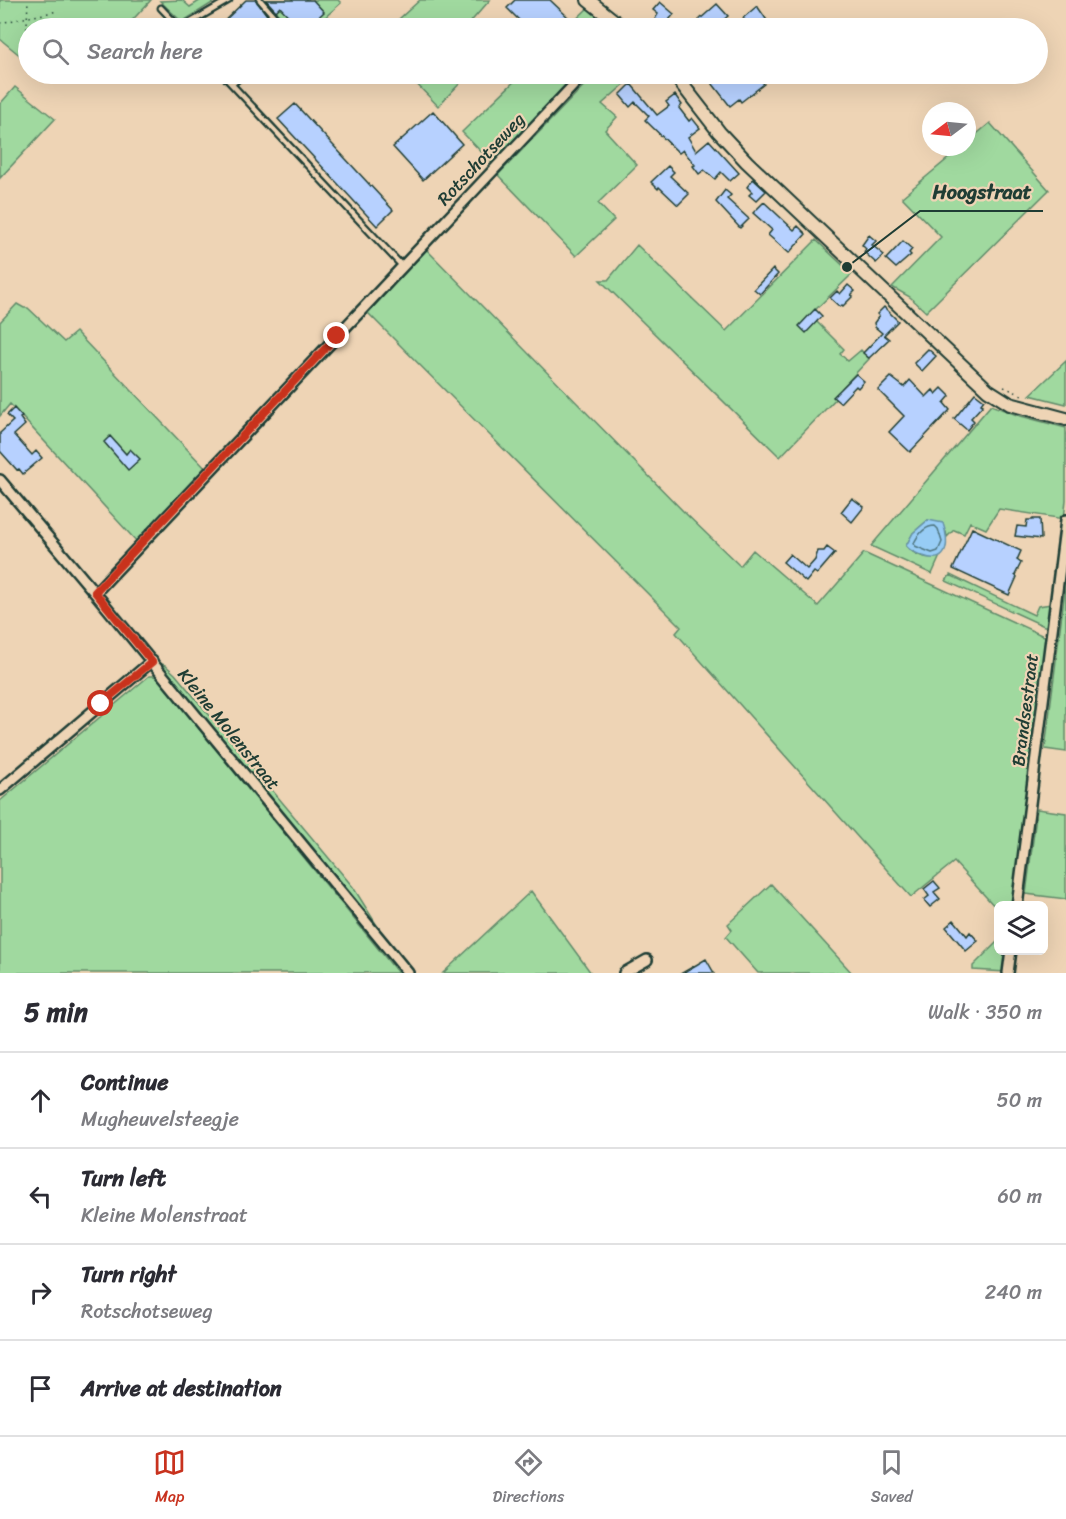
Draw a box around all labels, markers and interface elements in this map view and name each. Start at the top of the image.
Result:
search box [18,18,1048,84]
text: Search here [87,32,203,71]
icon: search [39,35,72,68]
north arrow [922,102,976,156]
street label: Rotschotseweg [429,105,533,213]
callout: Hoogstraat [920,173,1043,211]
text: Hoogstraat [932,175,1032,210]
route end [323,322,349,348]
street label: Brandsestraat [1002,652,1048,768]
street label: Kleine Molenstraat [169,661,289,798]
route start [87,690,113,716]
map controls [994,901,1048,955]
button: layers [994,901,1048,955]
text: 5 min [24,989,88,1035]
text: Walk · 350 m [928,995,1042,1030]
text: Continue [81,1063,169,1102]
text: 50 m [997,1083,1042,1118]
icon: ahead [24,1084,57,1117]
text: Mugheuvelsteegje [81,1102,239,1137]
text: Turn left [81,1159,166,1198]
text: 60 m [997,1179,1042,1214]
icon: left [24,1180,57,1213]
text: Kleine Molenstraat [81,1198,248,1233]
text: Turn right [81,1255,176,1294]
text: 240 m [985,1275,1042,1310]
icon: right [24,1276,57,1309]
text: Rotschotseweg [81,1294,213,1329]
text: Arrive at destination [81,1369,282,1408]
icon: arrive [24,1372,57,1405]
tab: Map [153,1446,186,1511]
tab: Directions [493,1446,564,1511]
tab: Saved [871,1446,913,1511]

